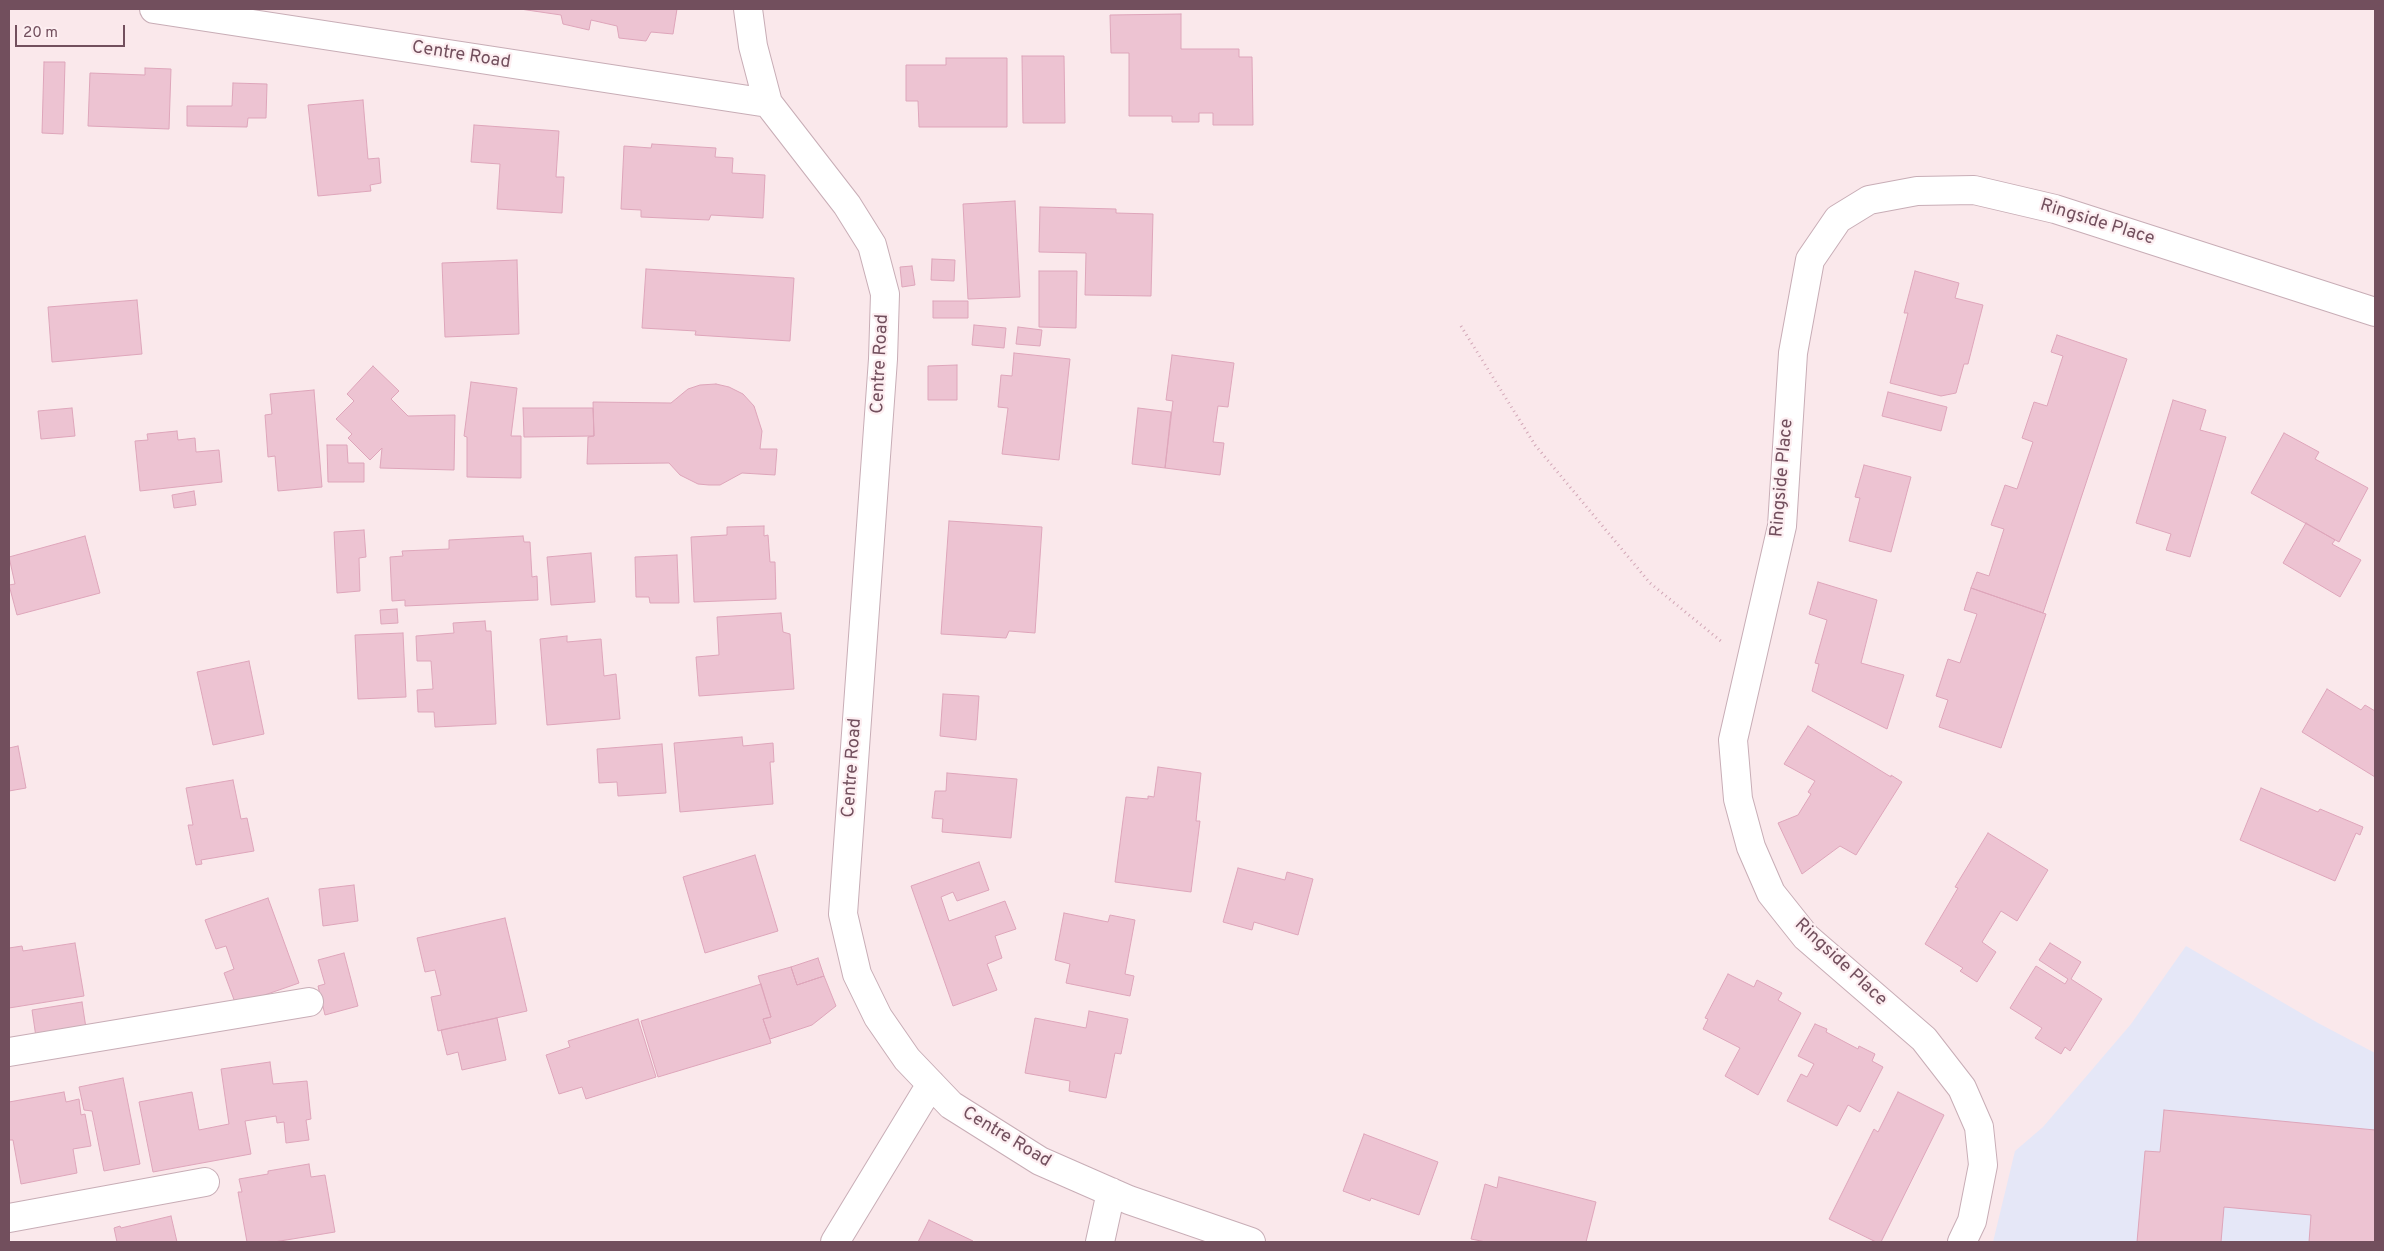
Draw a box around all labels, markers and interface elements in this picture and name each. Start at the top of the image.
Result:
scale bar [18,15,128,47]
text: 20 m [23,24,58,43]
street label: Centre Road [410,38,512,74]
street label: Ringside Place [2037,195,2157,251]
street label: Centre Road [868,314,894,414]
street label: Ringside Place [1767,418,1799,538]
street label: Centre Road [839,718,867,818]
street label: Ringside Place [1789,915,1891,1011]
street label: Centre Road [958,1103,1054,1173]

